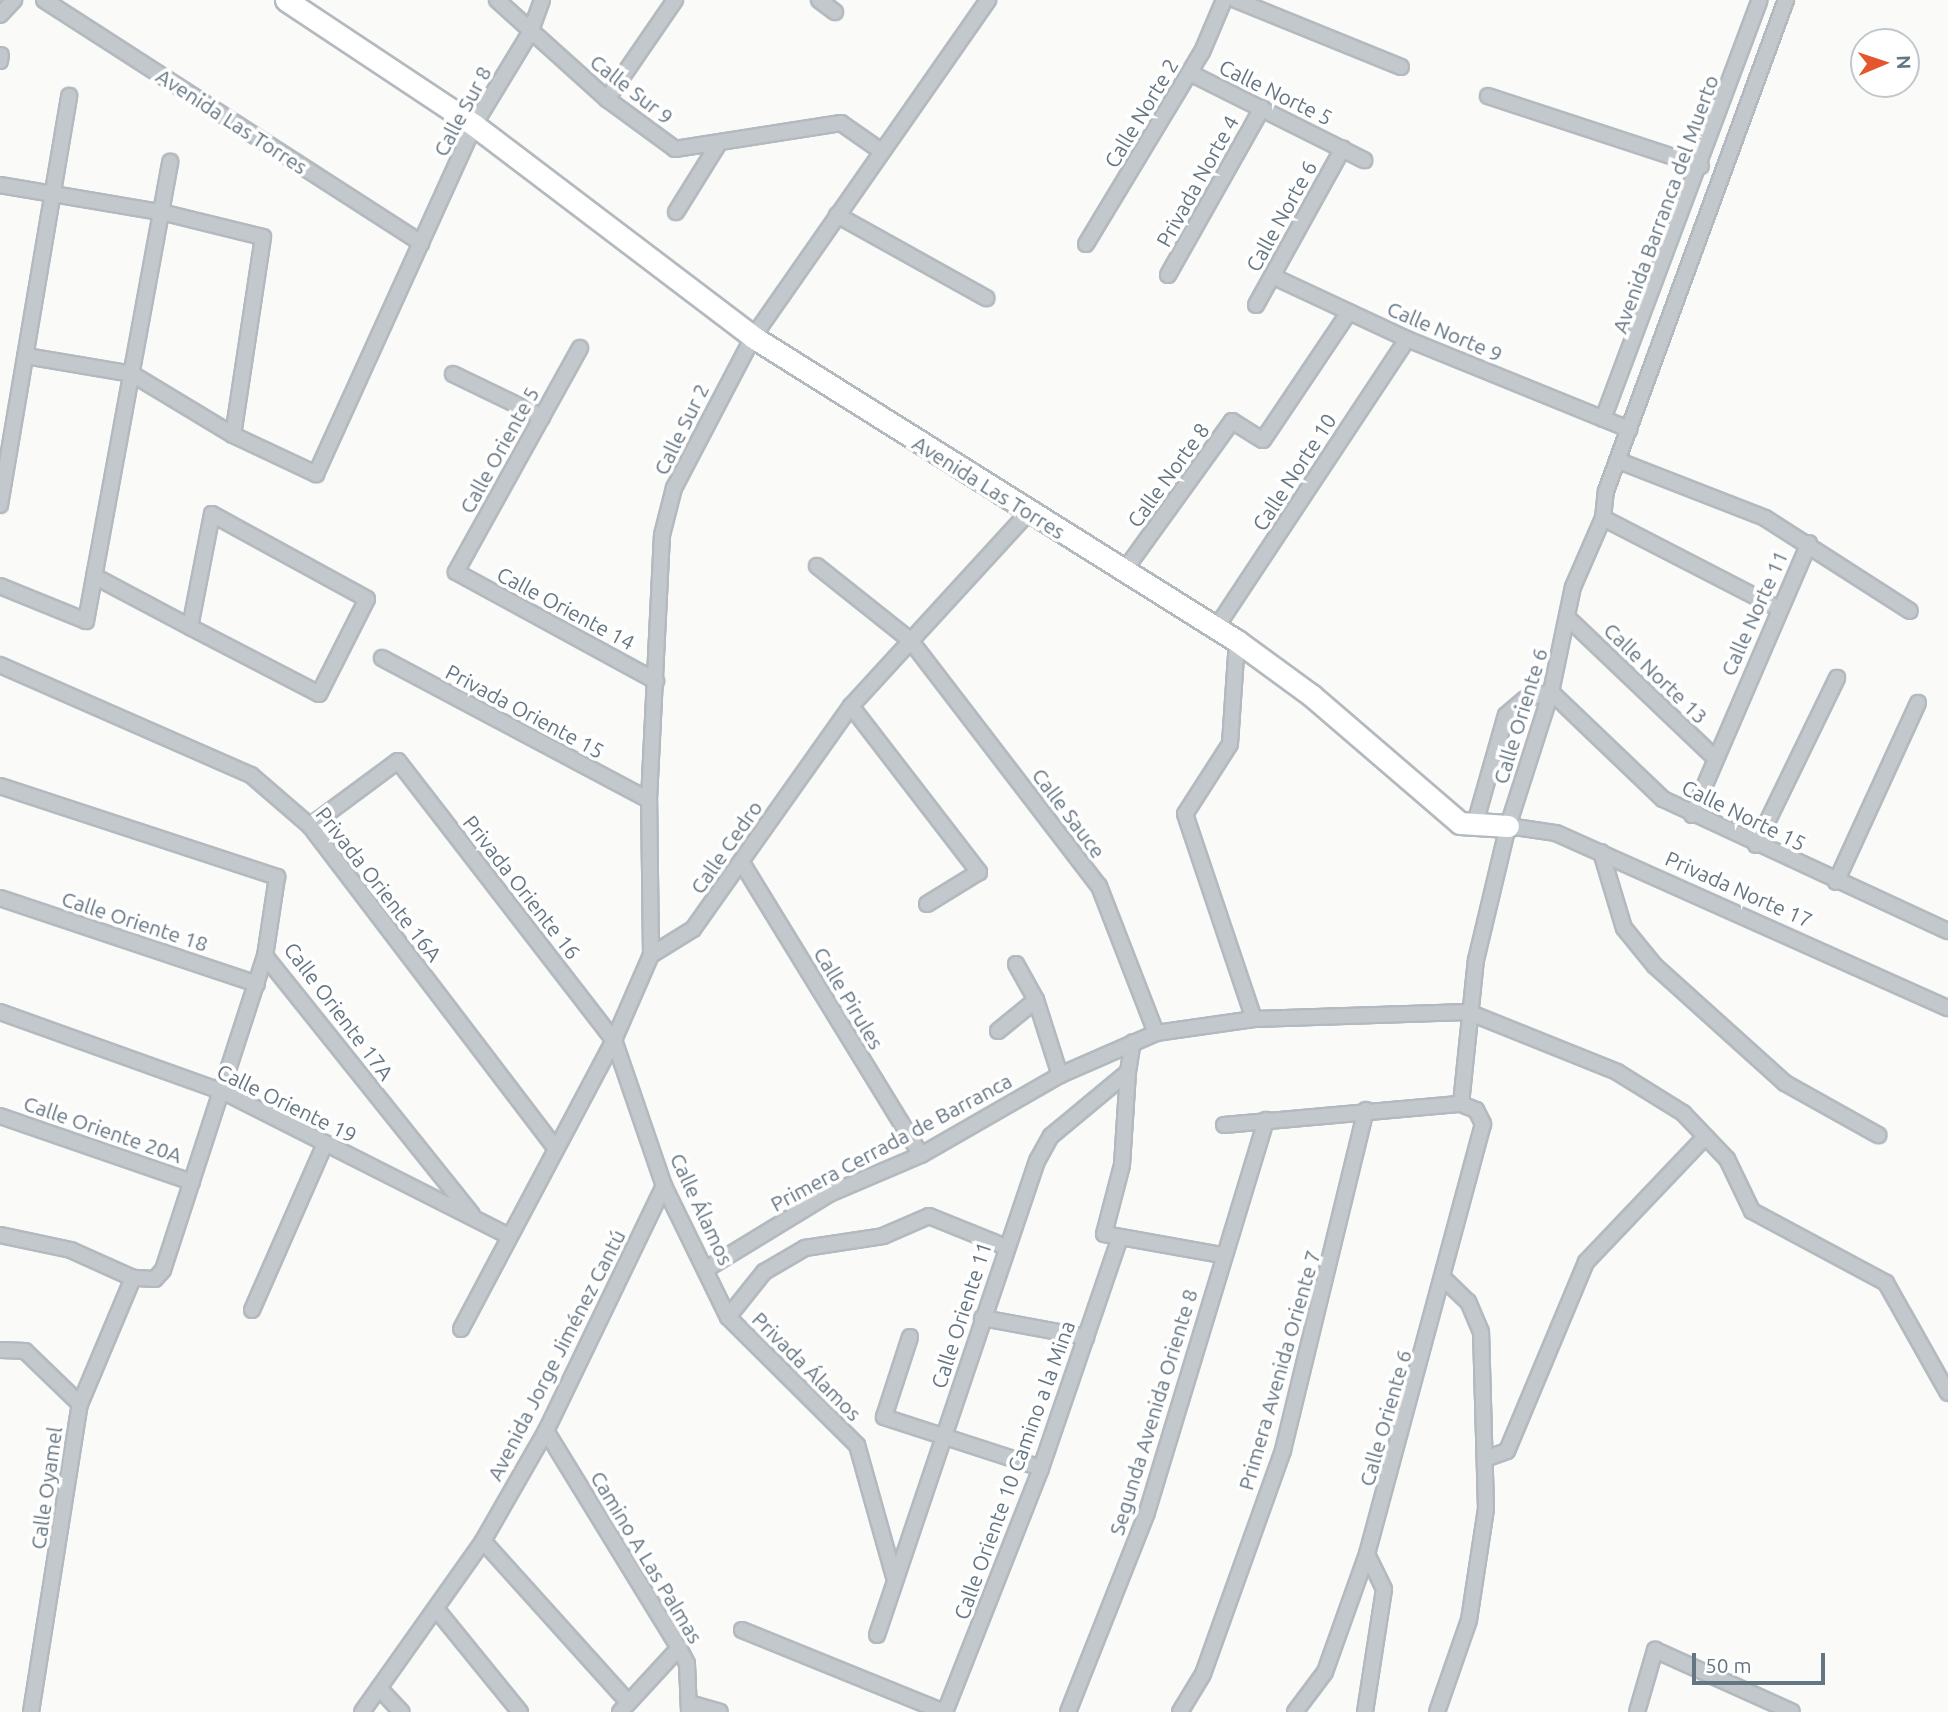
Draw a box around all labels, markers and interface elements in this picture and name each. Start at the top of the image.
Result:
north arrow [1850,28,1920,98]
street label: Calle Sur 9 [585,49,679,129]
street label: Calle Norte 2 [1099,54,1183,172]
street label: Calle Norte 5 [1215,54,1337,130]
text: N [1893,55,1915,70]
street label: Calle Sur 8 [428,62,496,160]
street label: Avenida Las Torres [152,63,312,179]
street label: Avenida Barranca del Muerto [1607,72,1723,336]
street label: Privada Norte 4 [1151,111,1243,251]
street label: Calle Norte 6 [1240,156,1322,276]
street label: Calle Norte 9 [1384,295,1506,367]
street label: Calle Sur 2 [648,379,714,479]
street label: Calle Oriente 5 [454,382,544,518]
street label: Calle Norte 10 [1247,409,1341,535]
street label: Calle Norte 8 [1122,418,1214,532]
street label: Avenida Las Torres [908,430,1070,544]
street label: Calle Norte 11 [1715,546,1793,680]
street label: Calle Oriente 14 [493,561,639,655]
street label: Calle Norte 13 [1599,617,1713,729]
street label: Calle Oriente 6 [1487,645,1553,787]
street label: Privada Oriente 15 [442,659,608,763]
street label: Calle Sauce [1027,763,1111,863]
street label: Calle Norte 15 [1678,774,1810,856]
street label: Calle Cedro [685,796,767,898]
street label: Privada Oriente 16A [311,802,447,966]
street label: Privada Oriente 16 [458,810,586,964]
street label: Privada Norte 17 [1662,845,1816,933]
street label: Calle Oriente 18 [59,885,211,957]
street label: Calle Oriente 17A [279,937,399,1085]
street label: Calle Pirules [809,942,889,1054]
street label: Calle Oriente 19 [213,1058,361,1148]
street label: Primera Cerrada de Barranca [766,1068,1016,1216]
street label: Calle Oriente 20A [20,1090,186,1168]
street label: Calle Álamos [665,1149,739,1269]
street label: Avenida Jorge Jiménez Cantú [482,1225,630,1485]
street label: Calle Oriente 11 [925,1239,997,1391]
street label: Primera Avenida Oriente 7 [1233,1247,1325,1493]
street label: Segunda Avenida Oriente 8 [1104,1286,1202,1538]
street label: Privada Álamos [747,1306,867,1426]
street label: Calle Oriente 10 Camino a la Mina [948,1317,1080,1623]
street label: Calle Oriente 6 [1354,1347,1416,1489]
street label: Calle Oyamel [25,1425,67,1551]
street label: Camino A Las Palmas [586,1466,708,1648]
scale bar [1696,1638,1829,1682]
text: 50 m [1705,1653,1752,1677]

